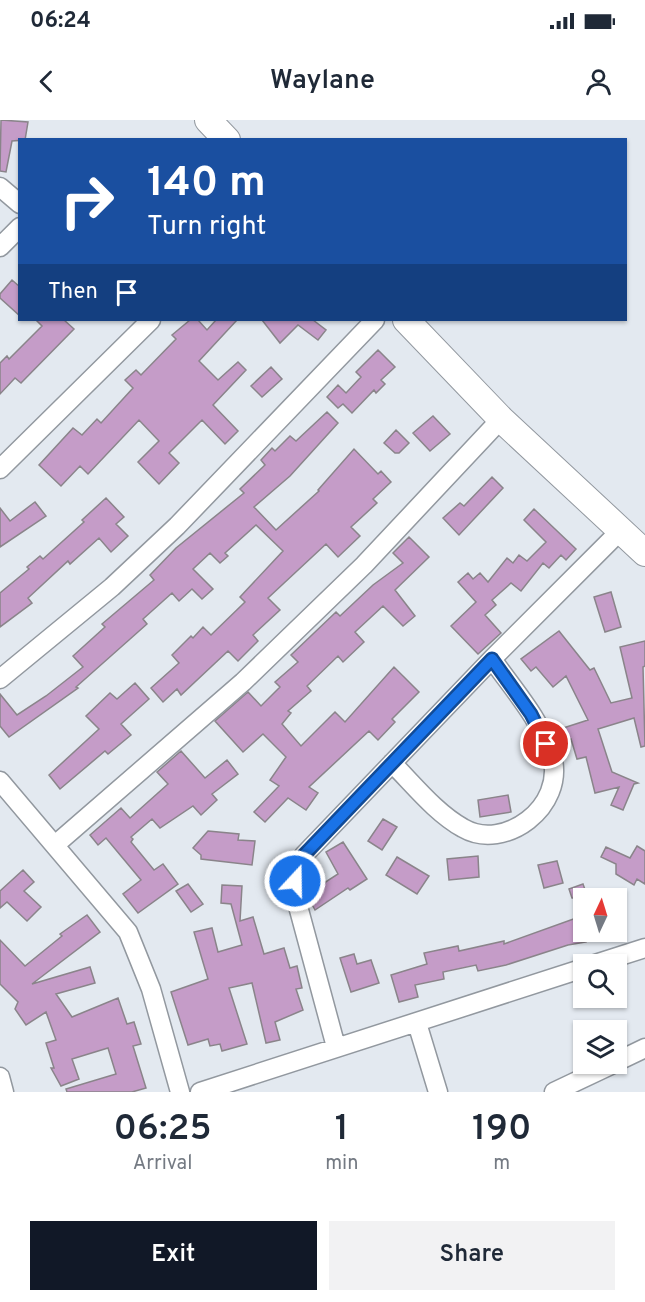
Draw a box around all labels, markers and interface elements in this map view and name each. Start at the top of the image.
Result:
text: 06:24 [30,8,91,35]
text: Waylane [270,64,375,98]
icon: back [30,65,63,98]
icon: person [582,65,615,98]
text: 140 m [147,158,266,211]
icon: right [48,162,126,240]
text: Turn right [147,210,266,244]
icon: arrive [110,276,143,309]
text: Then [48,279,98,306]
pin [520,718,571,769]
icon: arrive [529,727,562,760]
position arrow [263,849,327,913]
north arrow [573,888,627,942]
map controls [573,888,627,1074]
button: search [573,954,627,1008]
button: layers [573,1020,627,1074]
text: 06:25 [114,1107,212,1153]
text: 1 [335,1107,349,1153]
text: 190 [472,1107,531,1153]
text: Arrival [133,1151,192,1177]
text: min [325,1151,358,1177]
text: m [493,1151,510,1177]
button: Exit [30,1221,317,1290]
button: Share [329,1221,615,1290]

